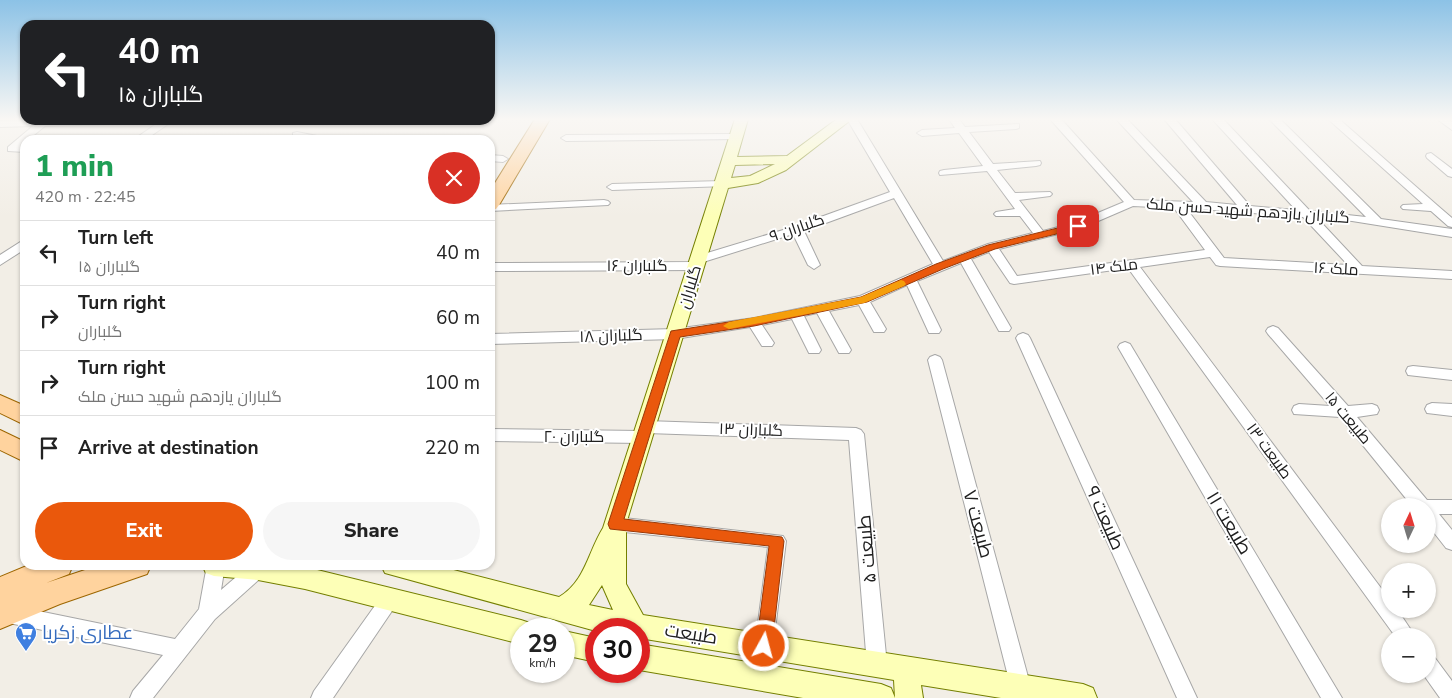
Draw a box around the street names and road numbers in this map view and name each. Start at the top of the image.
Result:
street label: گلباران یازدهم شهید حسن ملک [1146,193,1350,229]
street label: ۹ گلباران [767,208,827,248]
street label: ملک ۱۴ [1089,253,1139,281]
street label: گلباران ۱۶ [606,255,668,277]
street label: ملک ۱۶ [1313,257,1359,281]
street label: گلباران [673,263,707,311]
street label: گلباران ۱۸ [579,324,643,348]
street label: طبیعت ۱۵ [1320,387,1376,449]
street label: ۱۳ گلباران [719,418,783,442]
street label: طبیعت ۱۳ [1241,418,1297,484]
street label: گلباران ۲۰ [544,426,604,448]
street label: طبیعت ۹ [1079,482,1131,554]
street label: طبیعت ۷ [956,487,1000,561]
street label: طبیعت ۱۱ [1200,487,1258,559]
street label: ۵ طبیعت [851,514,883,584]
street label: طبیعت [663,617,719,651]

